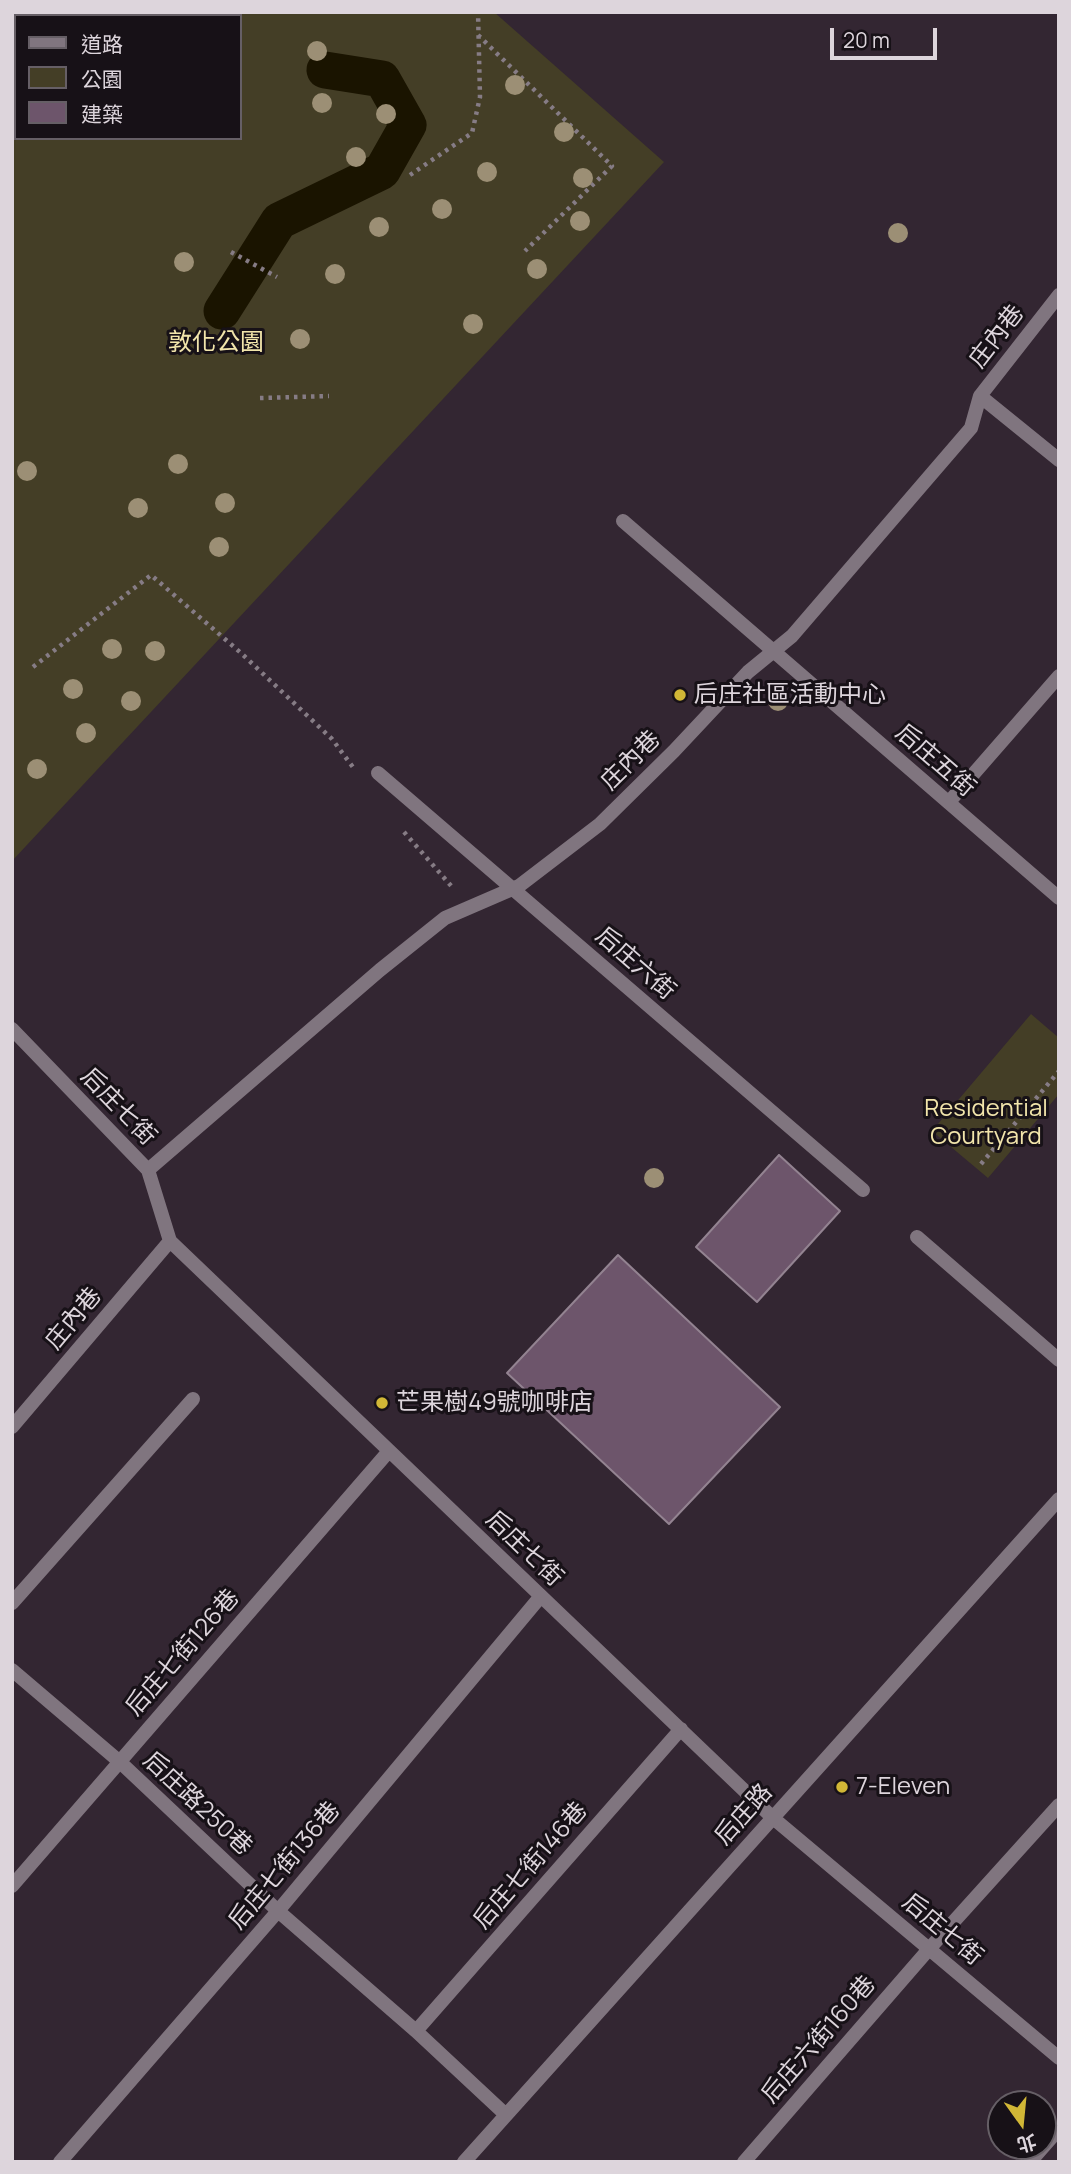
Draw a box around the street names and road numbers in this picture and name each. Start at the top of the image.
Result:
street label: 庄內巷 [963,300,1031,374]
street label: 后庄五街 [889,719,981,803]
street label: 庄內巷 [595,725,667,797]
street label: 后庄六街 [589,922,681,1006]
street label: 后庄七街 [74,1062,162,1152]
street label: 庄內巷 [40,1282,108,1356]
street label: 后庄七街 [479,1505,569,1593]
street label: 后庄七街126巷 [120,1584,246,1722]
street label: 后庄路250巷 [137,1746,257,1862]
street label: 后庄路 [709,1779,779,1851]
street label: 后庄七街136巷 [223,1796,347,1936]
street label: 后庄七街146巷 [468,1797,594,1935]
street label: 后庄七街 [896,1888,988,1972]
street label: 后庄六街160巷 [756,1971,882,2109]

